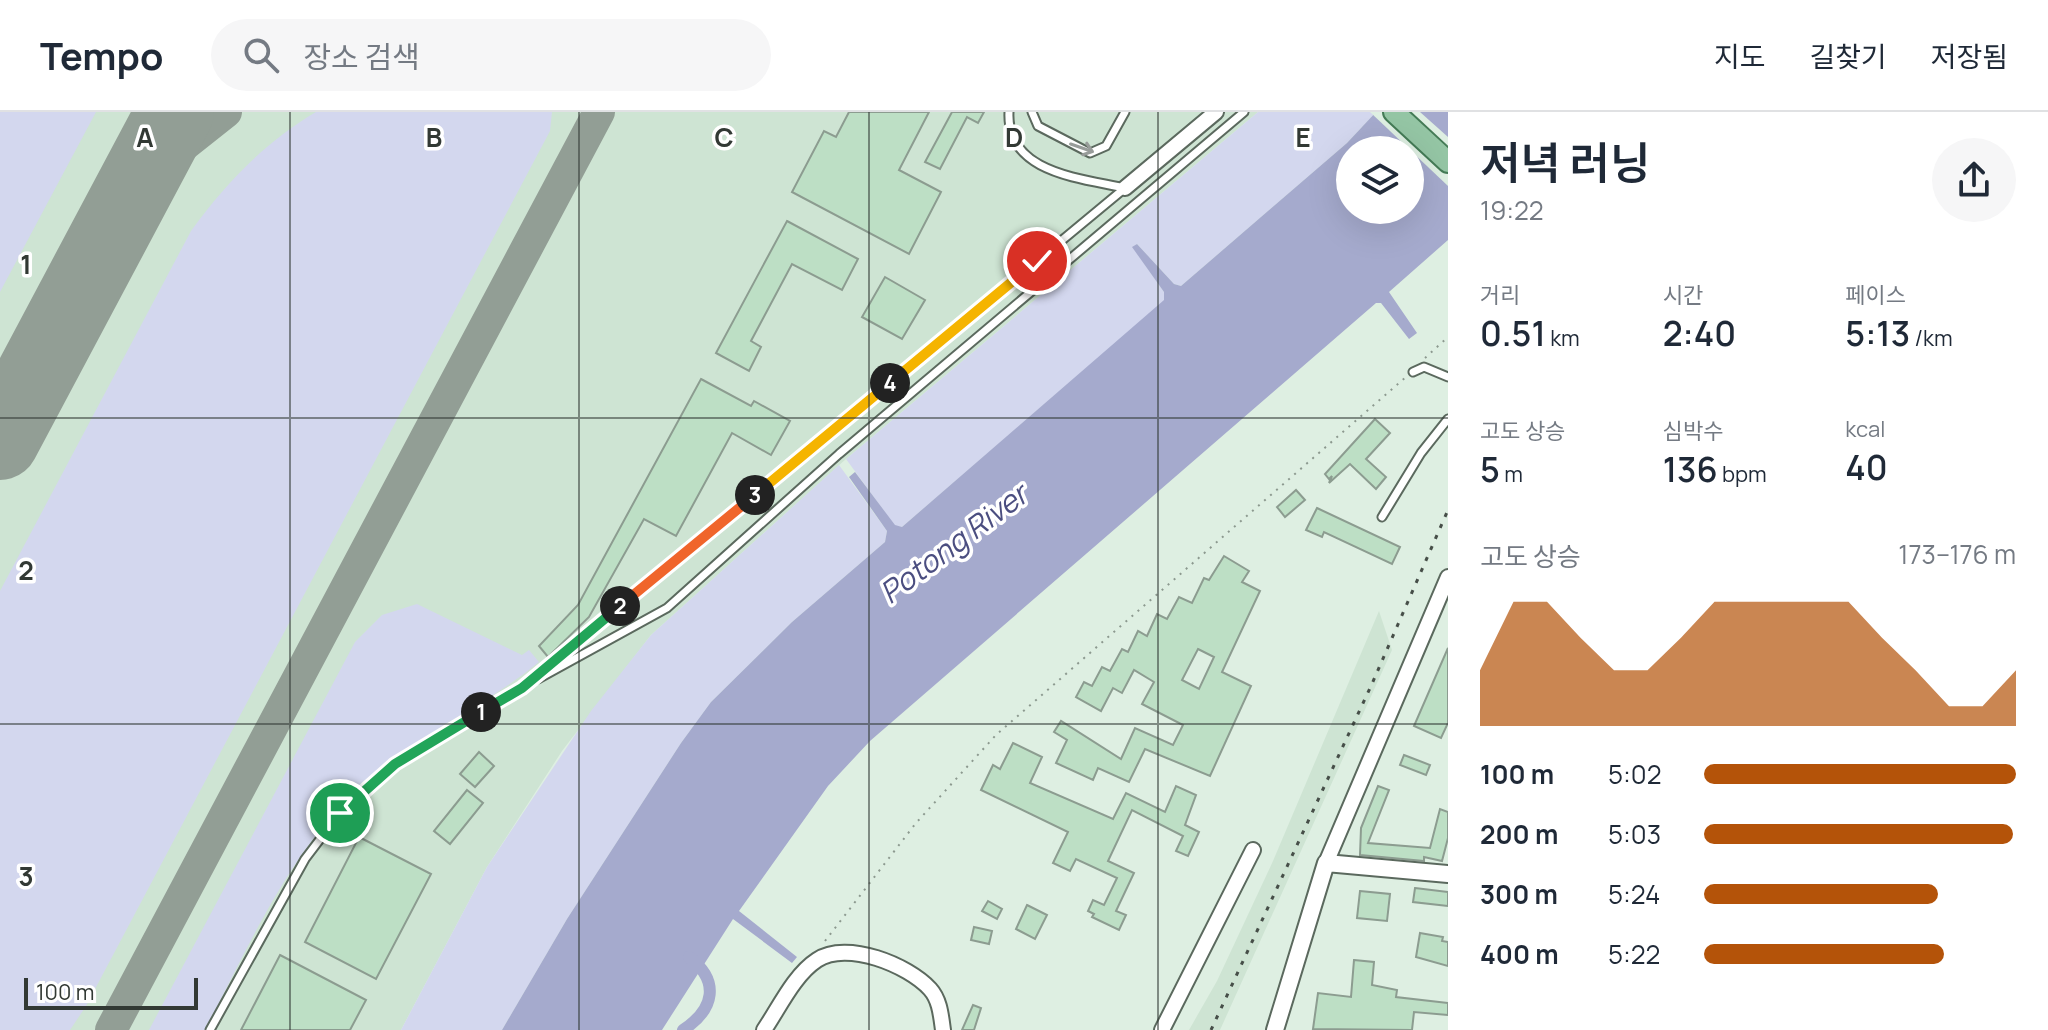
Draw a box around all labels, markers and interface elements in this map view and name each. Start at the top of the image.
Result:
search box [211,19,771,91]
text: Tempo [40,29,163,81]
icon: search [239,33,283,77]
text: 장소 검색 [303,36,420,77]
text: 지도 [1714,37,1765,75]
text: 길찾기 [1809,37,1887,75]
text: 저장됨 [1931,37,2008,75]
text: A [136,119,154,155]
text: B [426,119,442,155]
text: C [714,119,734,155]
text: D [1005,119,1023,155]
text: E [1295,119,1311,155]
text: 저녁 러닝 [1480,132,1651,192]
map controls [1336,136,1424,224]
button: layers [1336,136,1424,224]
button: share [1932,138,2016,222]
one-way arrow [1069,141,1094,156]
text: 19:22 [1480,192,1544,228]
pin [1003,227,1071,295]
icon: check [1015,239,1059,283]
text: 1 [20,246,32,282]
text: 거리 [1480,280,1520,310]
text: 시간 [1663,280,1703,310]
text: 페이스 [1845,280,1906,310]
text: 0.51 [1480,310,1546,356]
text: 2:40 [1663,310,1736,356]
text: 5:13 [1845,310,1910,356]
text: km [1546,323,1580,353]
text: /km [1910,323,1953,353]
pin: 4 [870,363,910,403]
text: 4 [883,368,897,398]
text: kcal [1845,414,1885,444]
text: 고도 상승 [1480,416,1565,446]
text: 심박수 [1663,416,1723,446]
text: 40 [1845,444,1888,490]
text: 5 [1480,446,1500,492]
text: 136 [1663,446,1718,492]
text: m [1500,459,1523,489]
text: bpm [1718,459,1767,489]
water label: Potong River [871,471,1039,612]
pin: 3 [735,475,775,515]
text: 3 [749,480,761,510]
text: 173–176 m [1898,536,2016,572]
text: 고도 상승 [1480,538,1581,574]
text: 2 [18,552,34,588]
pin: 2 [600,586,640,626]
text: 2 [613,591,627,621]
pin: 1 [461,692,501,732]
text: 1 [476,697,486,727]
text: 100 m [1480,756,1554,792]
text: 5:02 [1608,756,1661,792]
pin [306,779,374,847]
icon: arrive [318,791,362,835]
text: 200 m [1480,816,1558,852]
text: 5:03 [1608,816,1661,852]
text: 3 [18,858,34,894]
text: 300 m [1480,876,1558,912]
text: 5:24 [1608,876,1660,912]
text: 400 m [1480,936,1559,972]
text: 5:22 [1608,936,1660,972]
scale bar [24,974,198,1010]
text: 100 m [36,977,94,1007]

